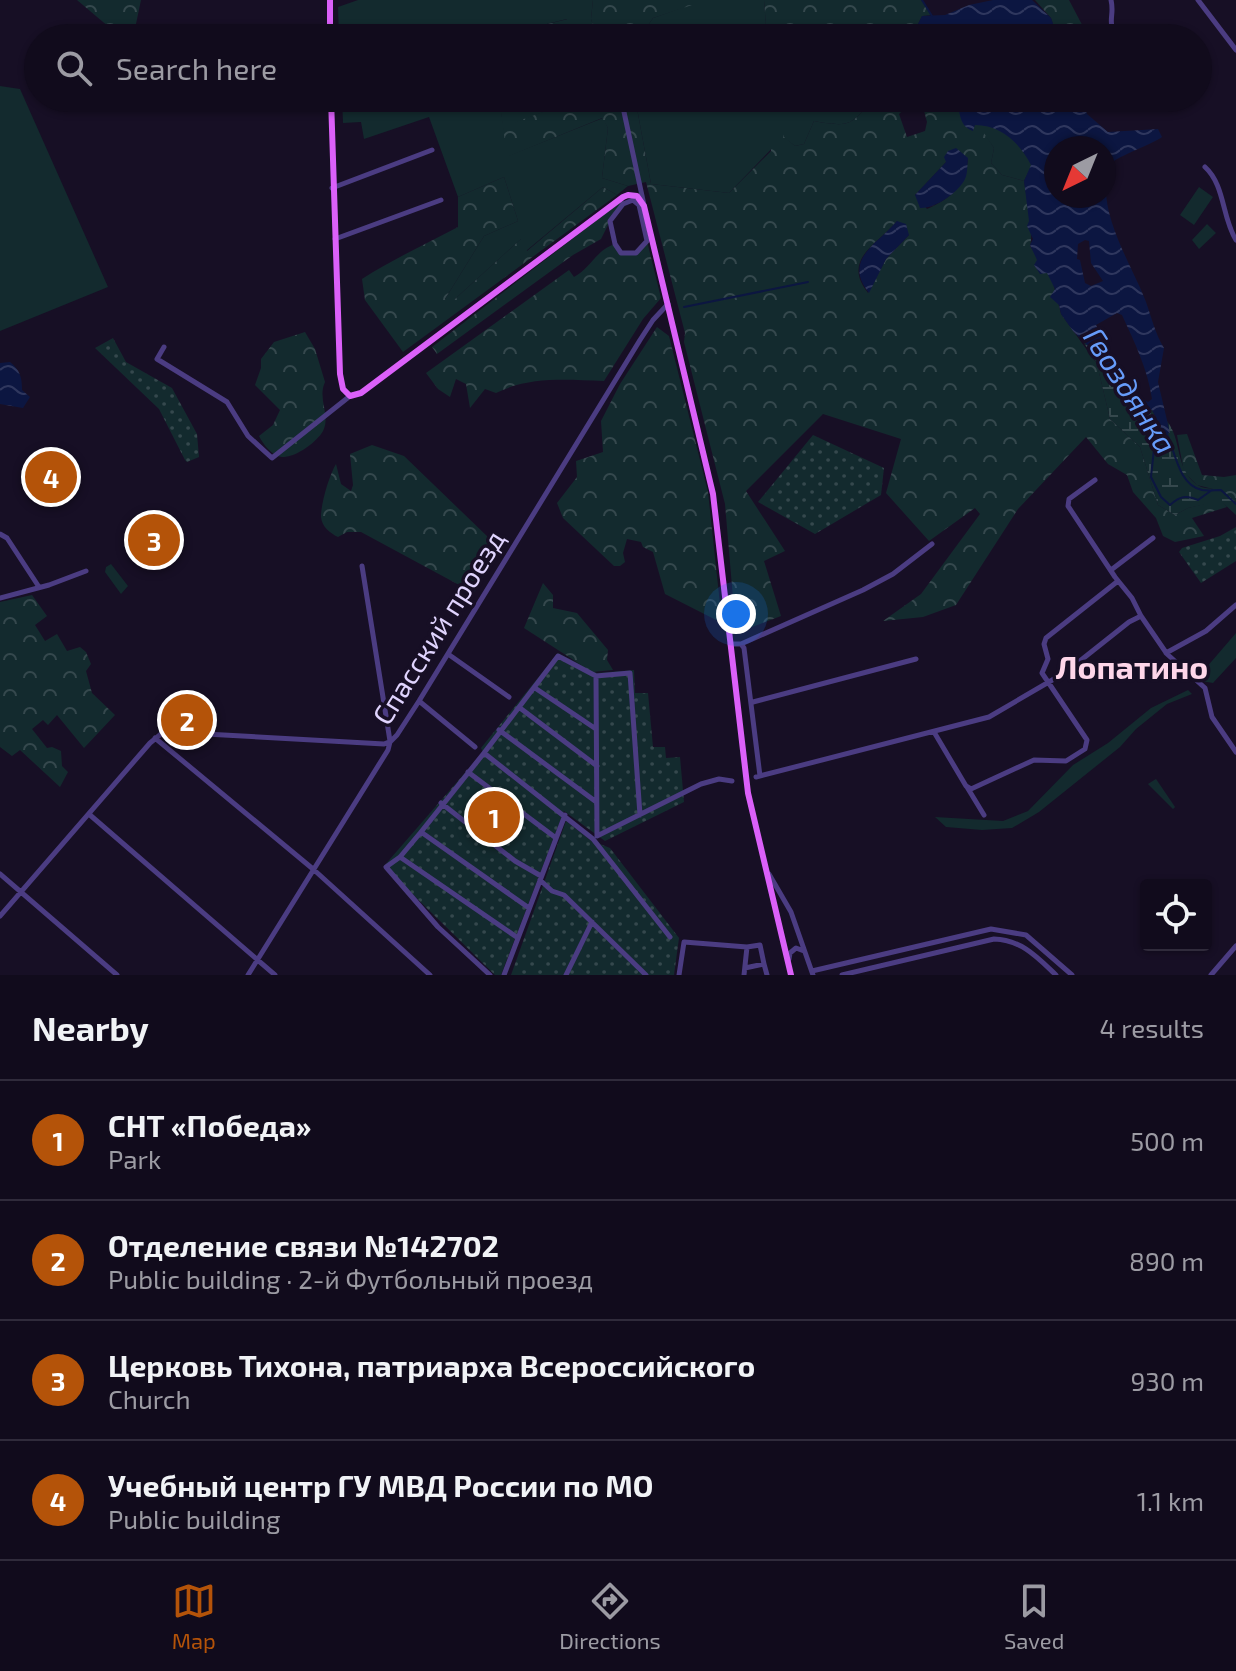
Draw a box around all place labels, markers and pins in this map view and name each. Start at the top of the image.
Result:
pin: 4 [25,447,77,507]
pin: 3 [128,510,180,570]
pin: 2 [161,690,213,750]
pin: 1 [468,787,520,847]

